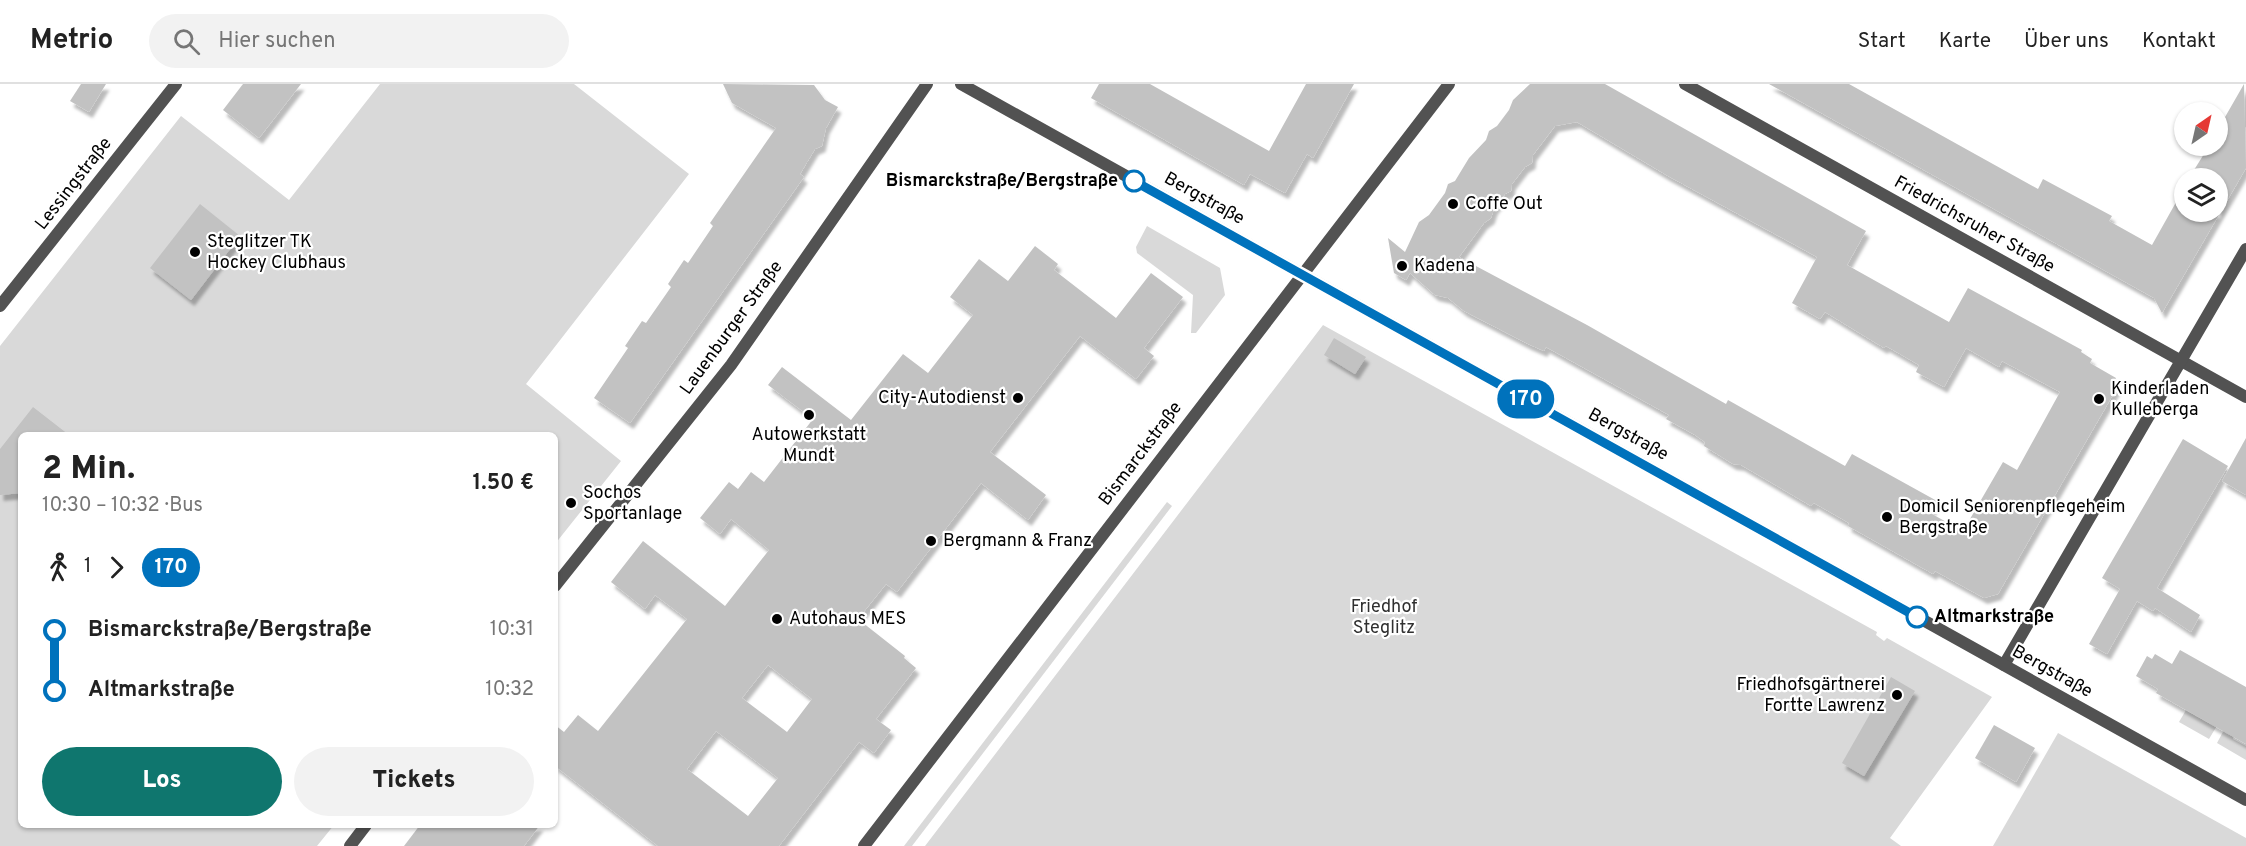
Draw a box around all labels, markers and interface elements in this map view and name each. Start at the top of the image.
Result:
search box [149,14,569,68]
text: Metrio [30,23,113,59]
icon: search [170,25,203,58]
text: Hier suchen [218,28,336,55]
text: Start [1858,28,1906,55]
text: Karte [1939,28,1991,55]
text: Über uns [2024,28,2109,55]
text: Kontakt [2142,28,2216,55]
north arrow [2174,102,2228,156]
map controls [2174,102,2228,222]
street label: Lessingstraße [31,133,117,235]
street label: Bergstraße [1160,167,1248,231]
button: layers [2174,168,2228,222]
place label: Bismarckstraße/Bergstraße [886,170,1118,193]
marker: Bismarckstraße/Bergstraße [1123,170,1145,192]
street label: Friedrichsruher Straße [1890,171,2058,279]
place label: Coffe Out [1465,193,1543,216]
marker: Coffe Out [1446,197,1460,211]
place label: Steglitzer TK Hockey Clubhaus [207,231,346,275]
marker: Steglitzer TK Hockey Clubhaus [188,245,202,259]
place label: Kadena [1414,255,1475,278]
street label: Lauenburger Straße [676,256,788,400]
marker: Kadena [1395,259,1409,273]
place label: Kinderladen Kulleberga [2111,378,2209,422]
line badge: 170 [1492,380,1561,418]
text: 170 [1509,386,1543,413]
place label: City-Autodienst [878,387,1006,410]
marker: City-Autodienst [1011,391,1025,405]
marker: Kinderladen Kulleberga [2092,392,2106,406]
street label: Bismarckstraße [1094,397,1188,511]
street label: Bergstraße [1584,403,1672,467]
marker: Autowerkstatt Mundt [802,408,816,422]
place label: Autowerkstatt Mundt [752,424,866,468]
text: 2 Min. [42,449,135,491]
text: 1.50 € [472,470,534,497]
place label: Sochos Sportanlage [583,482,682,526]
text: 10:30 – 10:32 · Bus [42,493,203,519]
marker: Sochos Sportanlage [564,496,578,510]
place label: Domicil Seniorenpflegeheim Bergstraße [1899,496,2126,540]
marker: Domicil Seniorenpflegeheim Bergstraße [1880,510,1894,524]
place label: Bergmann & Franz [943,530,1092,553]
marker: Bergmann & Franz [924,534,938,548]
icon: walk [42,551,75,584]
icon: forward [100,551,133,584]
text: 1 [84,554,91,580]
text: 170 [154,554,188,581]
park label: Friedhof Steglitz [1351,596,1417,640]
marker: Altmarkstraße [1906,606,1928,628]
place label: Altmarkstraße [1934,606,2054,629]
place label: Autohaus MES [789,608,906,631]
marker: Autohaus MES [770,612,784,626]
text: Bismarckstraße/Bergstraße [88,617,372,644]
text: 10:31 [490,617,534,643]
street label: Bergstraße [2008,640,2096,704]
place label: Friedhofsgärtnerei Fortte Lawrenz [1736,674,1885,718]
text: Altmarkstraße [88,677,235,704]
text: 10:32 [485,677,534,703]
marker: Friedhofsgärtnerei Fortte Lawrenz [1890,688,1904,702]
button: Los [42,747,282,816]
button: Tickets [294,747,534,816]

